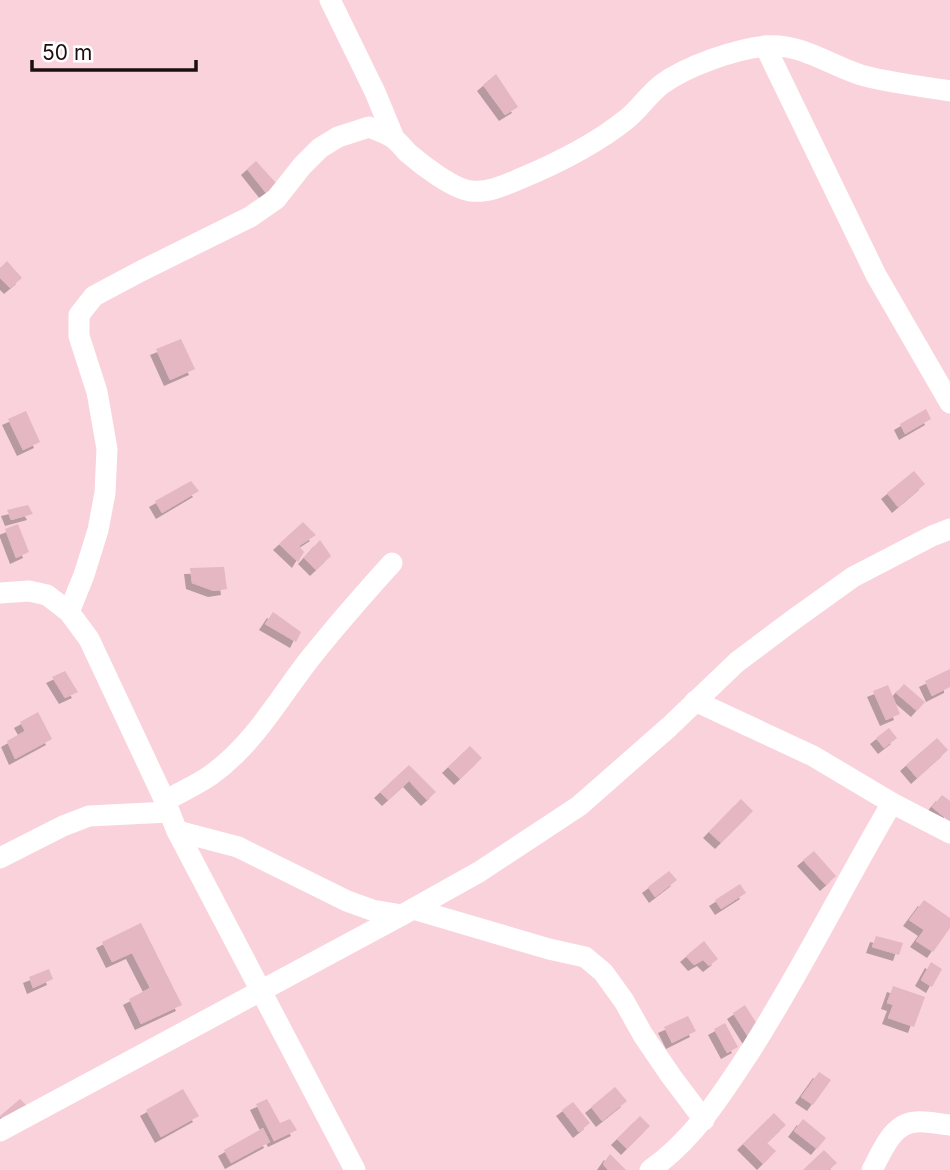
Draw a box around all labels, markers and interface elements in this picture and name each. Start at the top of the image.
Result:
scale bar [32,28,196,72]
text: 50 m [42,40,92,65]

